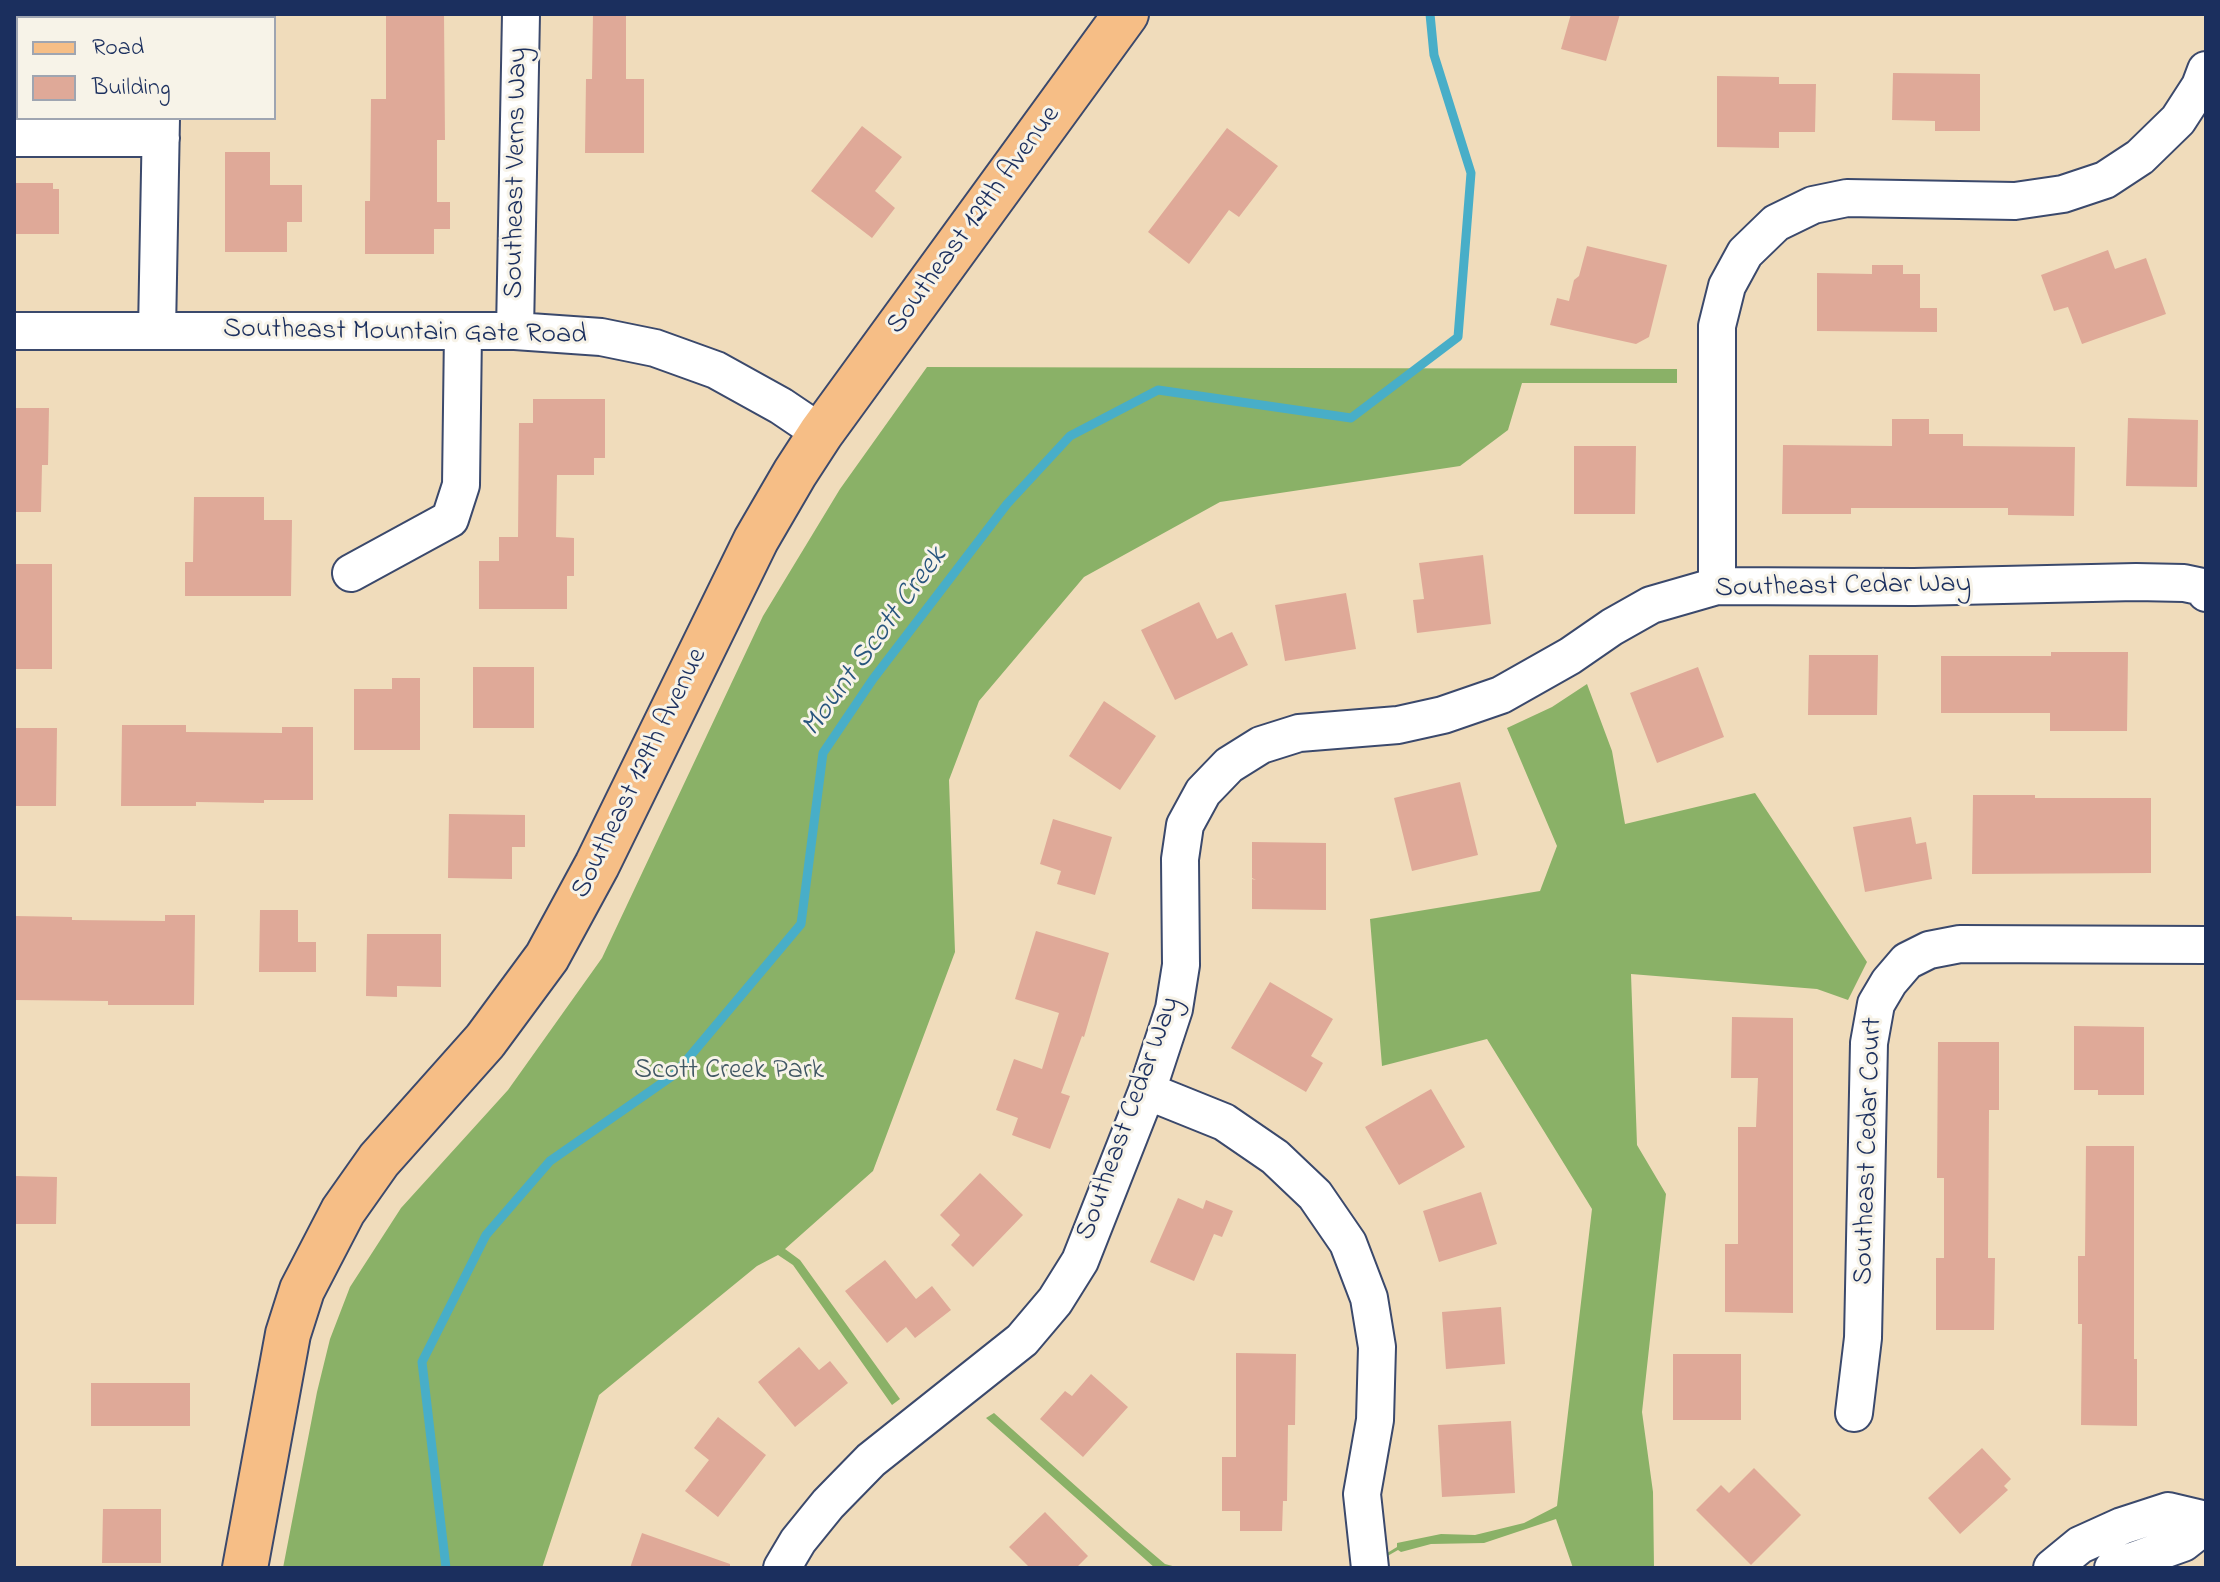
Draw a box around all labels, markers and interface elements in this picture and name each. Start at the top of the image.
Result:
legend [16,16,276,120]
text: Road [92,31,144,66]
street label: Southeast Verns Way [499,47,537,299]
text: Building [92,71,171,106]
street label: Southeast 129th Avenue [881,100,1069,342]
street label: Southeast Mountain Gate Road [223,314,587,354]
water label: Mount Scott Creek [795,541,957,745]
street label: Southeast Cedar Way [1715,569,1971,607]
street label: Southeast 129th Avenue [566,643,716,905]
street label: Southeast Cedar Way [1070,993,1190,1245]
street label: Southeast Cedar Court [1849,1017,1891,1285]
park label: Scott Creek Park [634,1055,824,1089]

